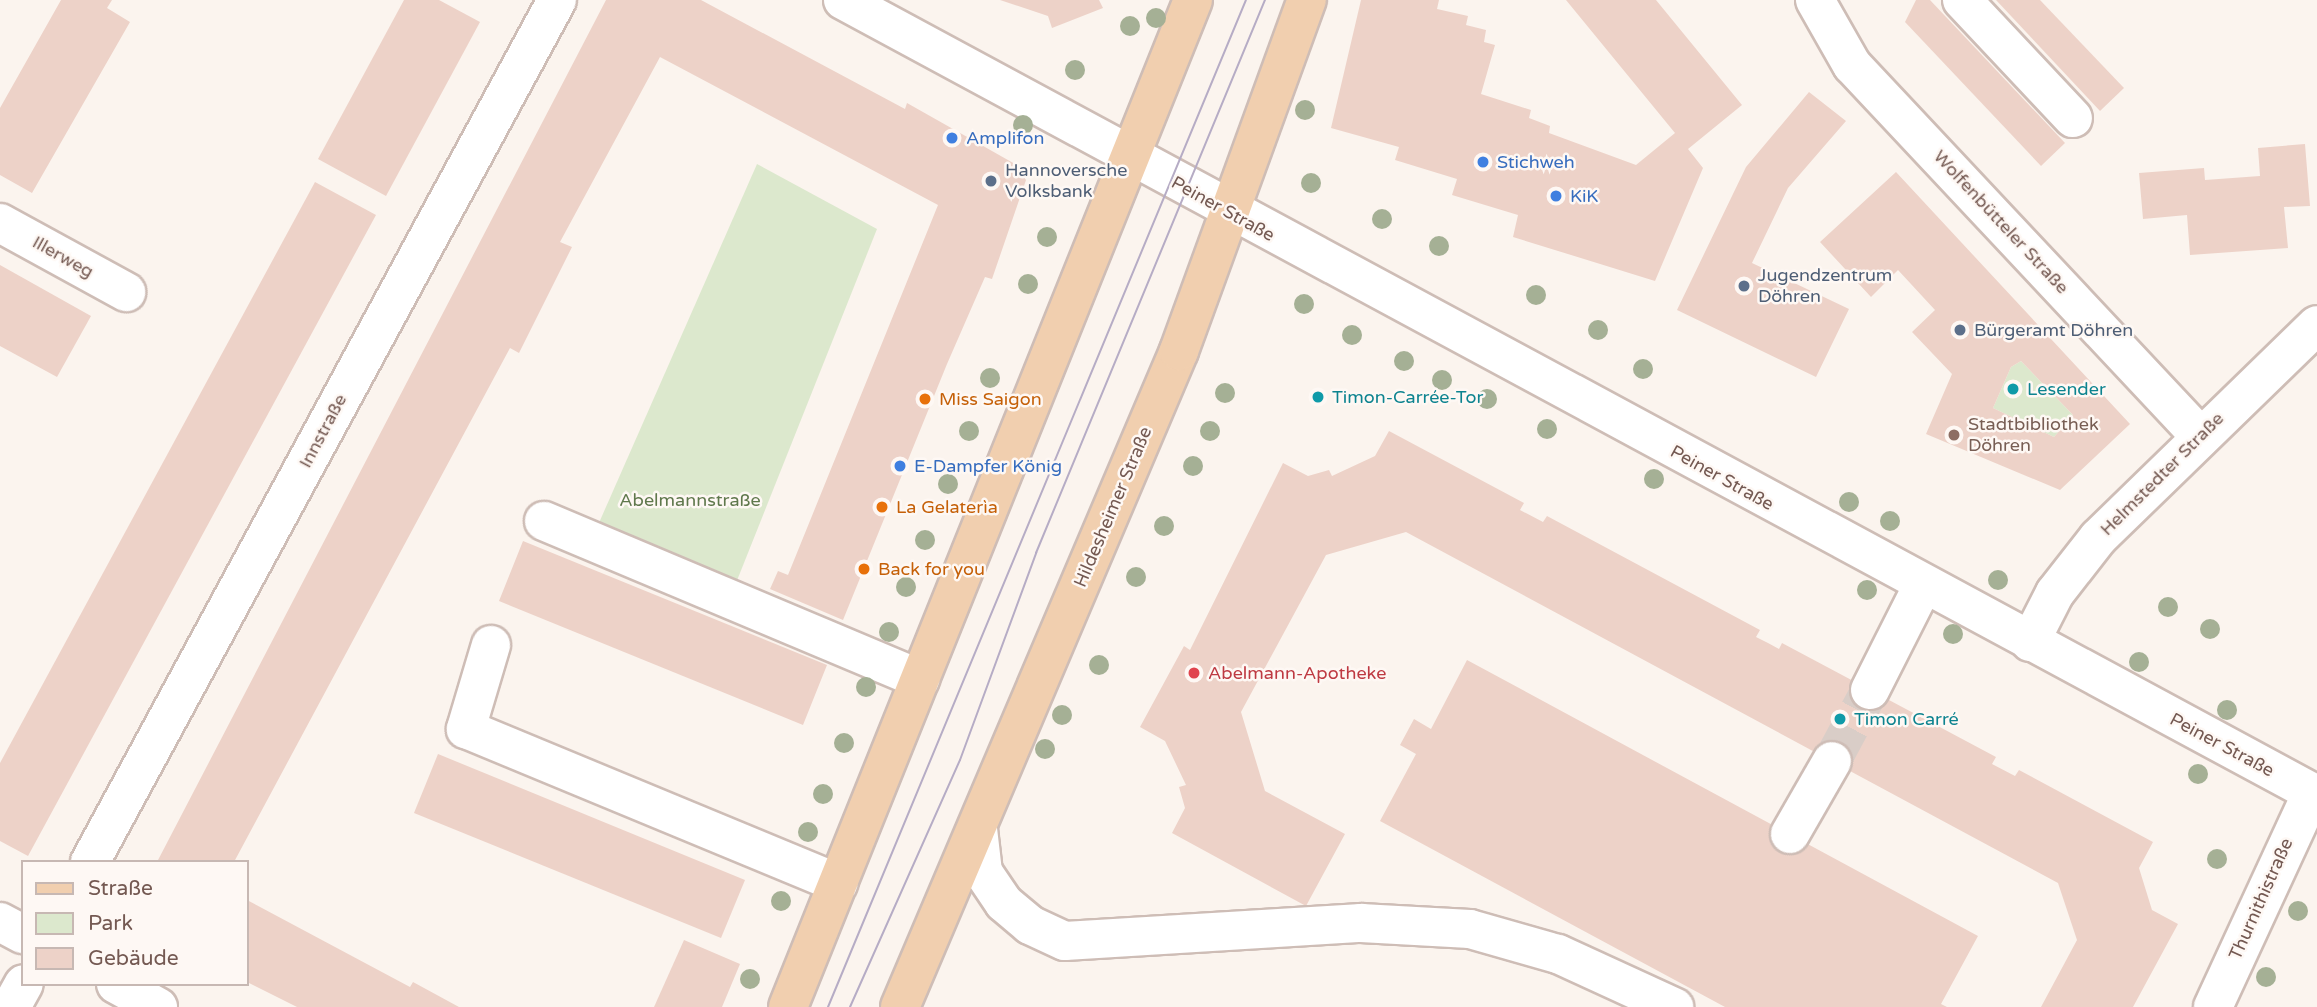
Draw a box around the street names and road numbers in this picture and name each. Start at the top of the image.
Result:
street label: Wolfenbütteler Straße [1929,146,2073,298]
street label: Peiner Straße [1167,172,1279,246]
street label: Illerweg [29,231,97,283]
street label: Innstraße [295,390,351,472]
street label: Helmstedter Straße [2096,408,2228,540]
street label: Hildesheimer Straße [1069,424,1157,590]
street label: Peiner Straße [1666,441,1778,515]
street label: Peiner Straße [2166,708,2278,782]
street label: Thurnithistraße [2225,835,2297,963]

